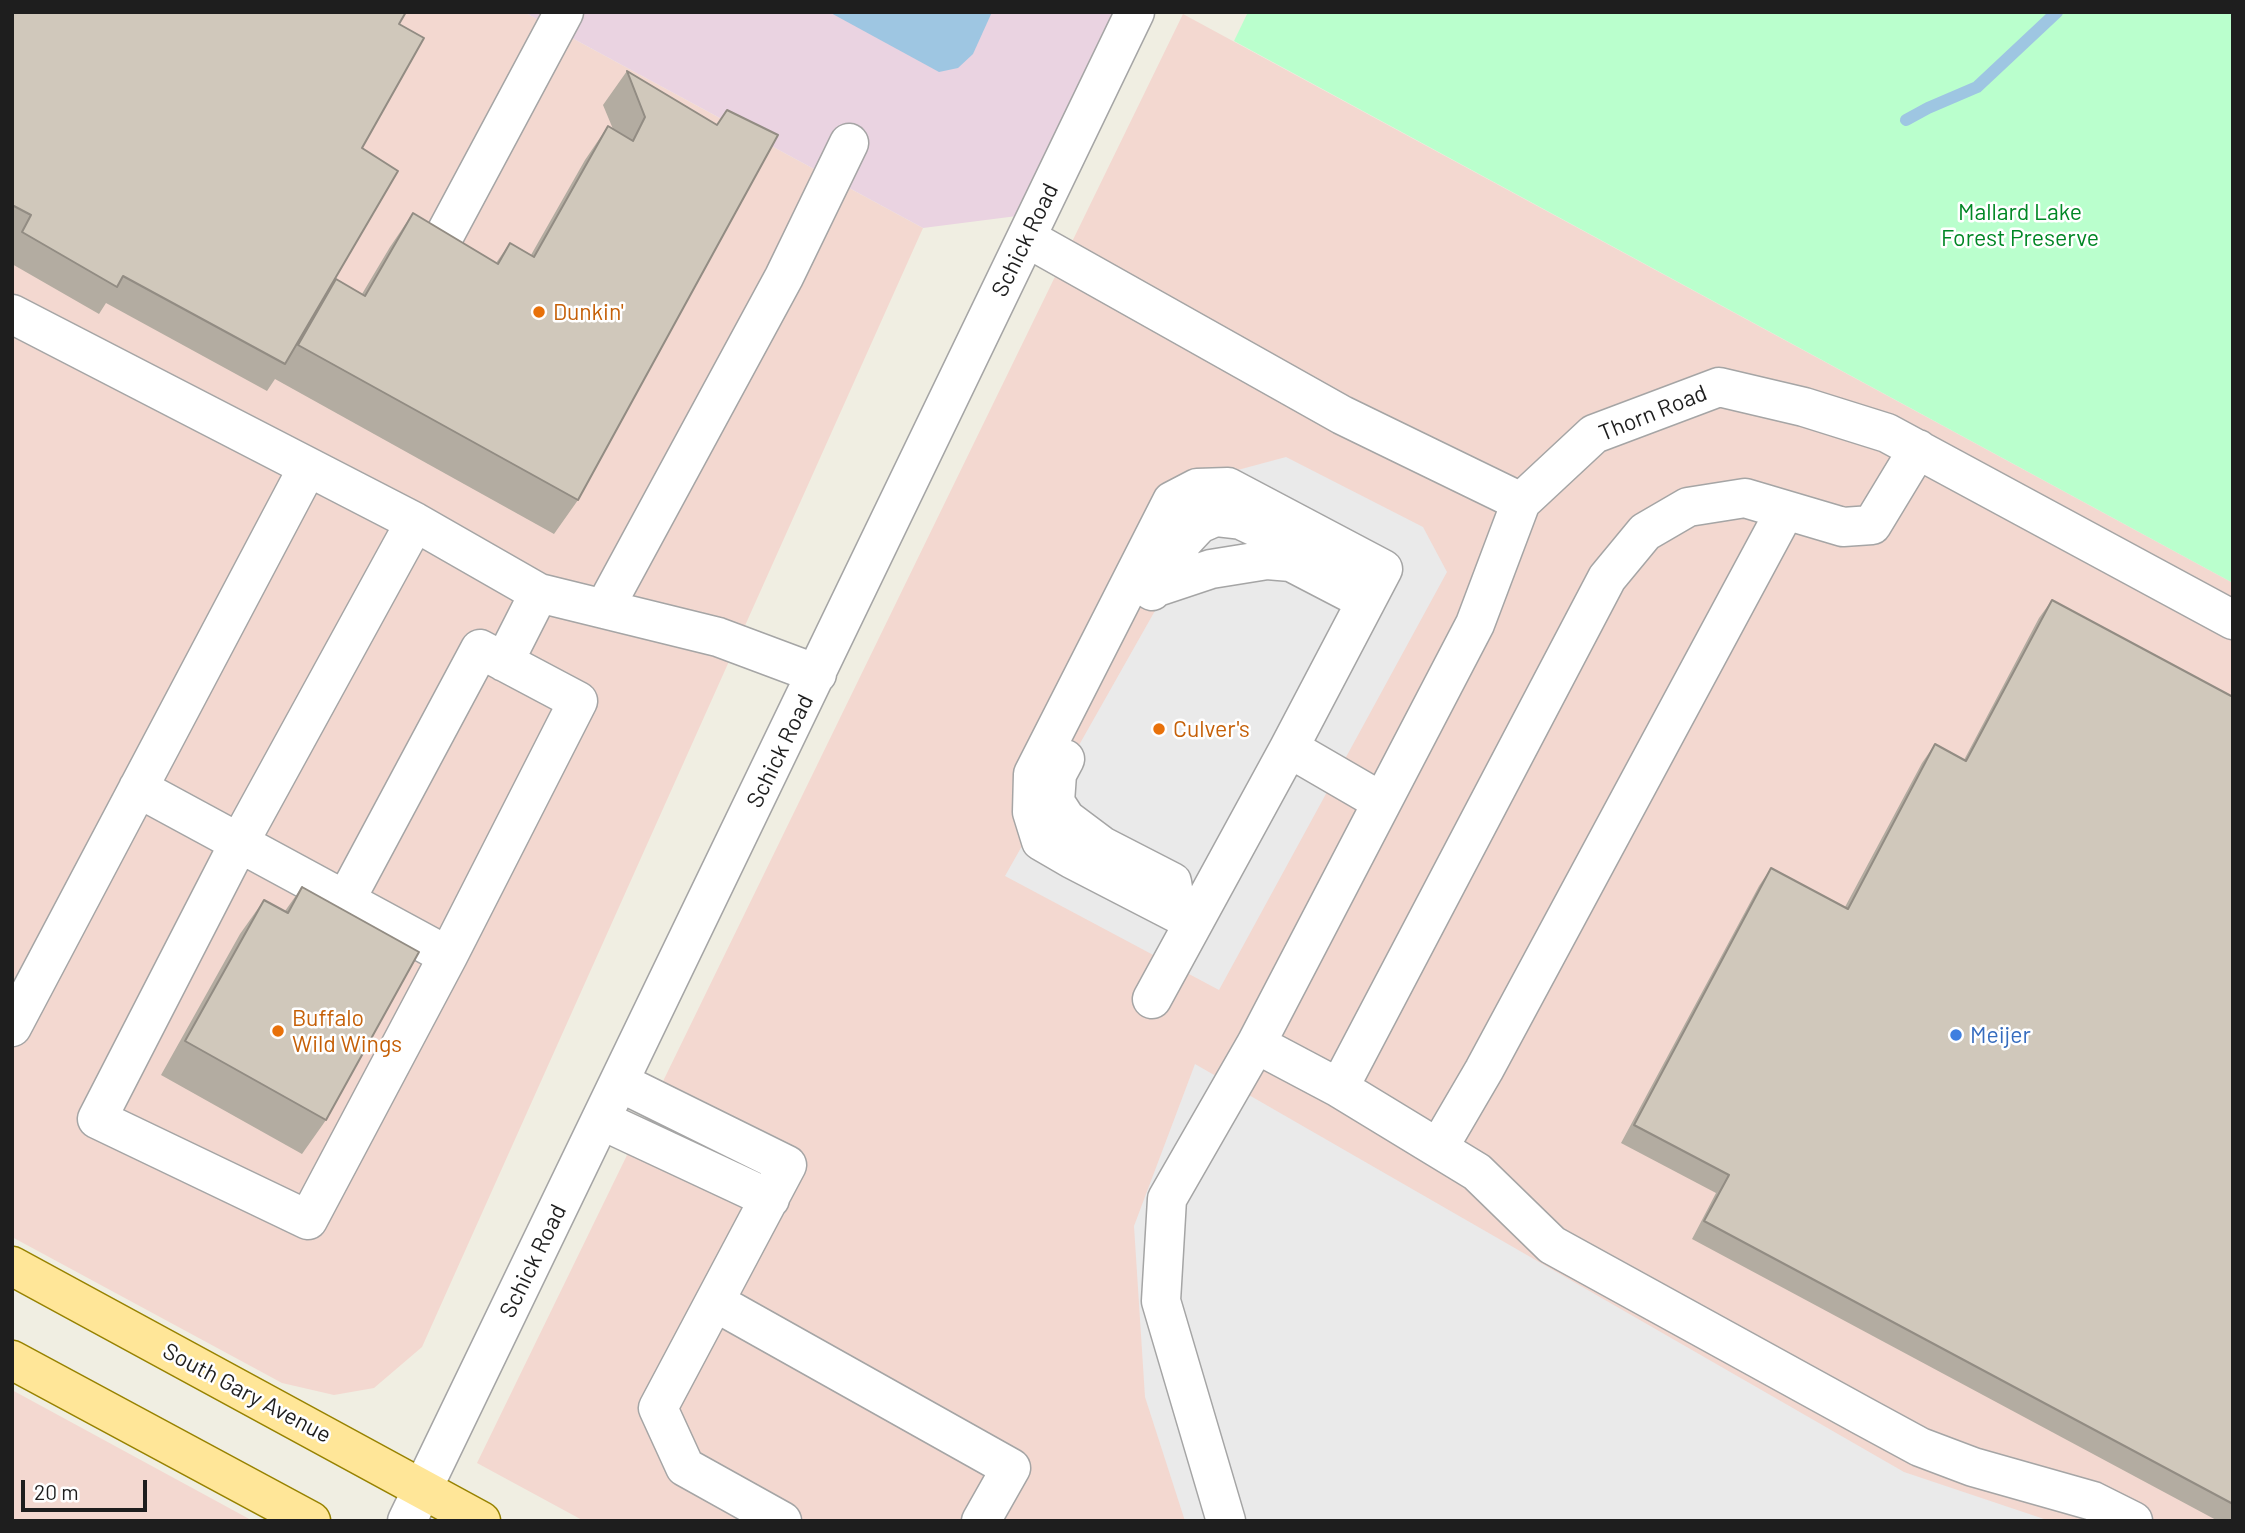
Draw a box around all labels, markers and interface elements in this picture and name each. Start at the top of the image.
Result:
street label: Schick Road [986,179,1064,301]
park label: Mallard Lake Forest Preserve [1941,198,2099,252]
place label: Dunkin' [553,298,624,326]
marker: Dunkin' [531,304,547,320]
street label: Thorn Road [1595,379,1711,447]
street label: Schick Road [741,690,819,812]
place label: Culver's [1173,715,1250,743]
marker: Culver's [1151,721,1167,737]
place label: Buffalo Wild Wings [292,1004,402,1058]
place label: Meijer [1970,1021,2031,1049]
marker: Buffalo Wild Wings [270,1023,286,1039]
marker: Meijer [1948,1027,1964,1043]
street label: Schick Road [494,1200,572,1322]
street label: South Gary Avenue [158,1337,336,1449]
scale bar [24,1466,150,1510]
text: 20 m [34,1479,79,1504]

